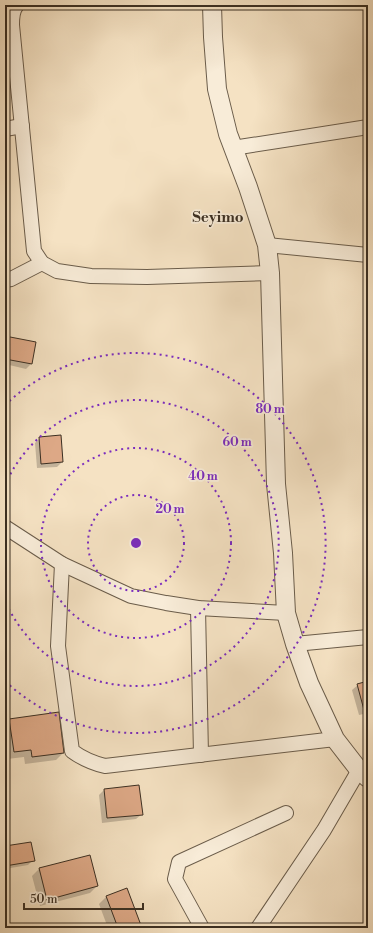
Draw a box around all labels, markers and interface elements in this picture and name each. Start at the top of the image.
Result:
district label: Seyimo [192,208,244,227]
text: 80 m [255,402,285,417]
text: 60 m [222,435,252,450]
text: 40 m [188,469,218,484]
text: 20 m [155,502,185,517]
centre of rings [129,536,143,550]
scale bar [24,885,143,911]
text: 50 m [30,892,58,907]

